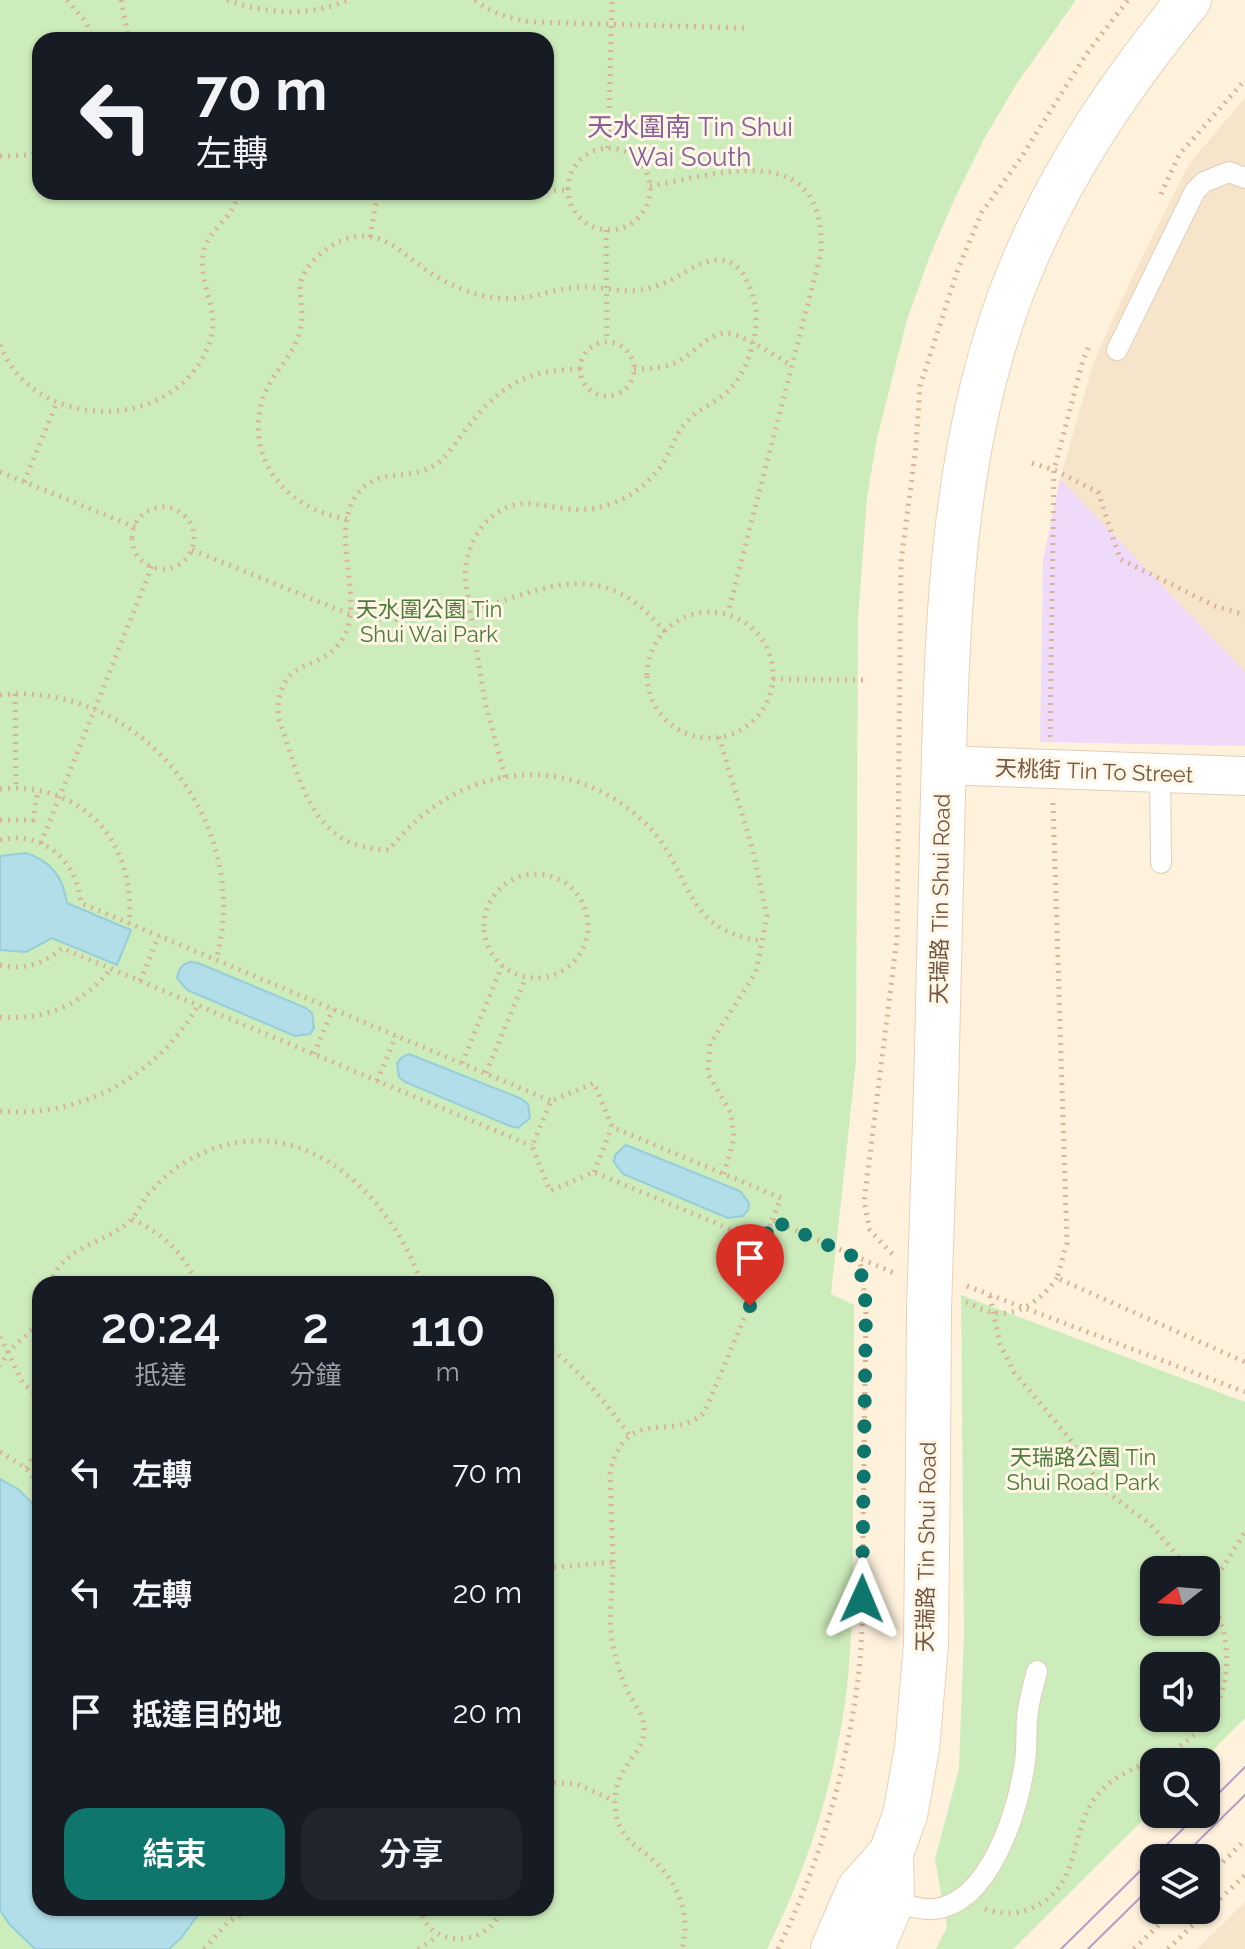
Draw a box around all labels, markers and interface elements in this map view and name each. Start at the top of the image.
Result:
text: 70 m [196,57,327,123]
icon: left [64,64,168,168]
district label: 天水圍南 Tin Shui Wai South [587,112,793,172]
text: 左轉 [196,132,268,174]
park label: 天水圍公園 Tin Shui Wai Park [356,596,502,647]
street label: 天桃街 Tin To Street [994,755,1194,787]
street label: 天瑞路 Tin Shui Road [925,793,955,1005]
pin [716,1224,784,1306]
icon: arrive [728,1236,772,1280]
text: 20:24 [101,1298,221,1354]
text: 2 [302,1298,329,1354]
text: 110 [410,1301,485,1357]
text: m [436,1357,460,1387]
text: 抵達 [135,1360,187,1390]
text: 分鐘 [290,1360,342,1390]
street label: 天瑞路 Tin Shui Road [911,1441,941,1653]
park label: 天瑞路公園 Tin Shui Road Park [1007,1444,1160,1495]
icon: left [64,1450,108,1494]
text: 70 m [452,1455,522,1490]
text: 左轉 [132,1457,192,1492]
north arrow [1140,1556,1220,1636]
map controls [1140,1556,1220,1924]
position arrow [820,1557,904,1641]
icon: left [64,1570,108,1614]
text: 20 m [453,1575,522,1610]
text: 左轉 [132,1577,192,1612]
button: sound [1140,1652,1220,1732]
icon: arrive [64,1690,108,1734]
text: 20 m [453,1695,522,1730]
text: 抵達目的地 [132,1697,282,1732]
button: search [1140,1748,1220,1828]
button: 結束 [64,1808,285,1900]
button: 分享 [301,1808,522,1900]
button: layers [1140,1844,1220,1924]

